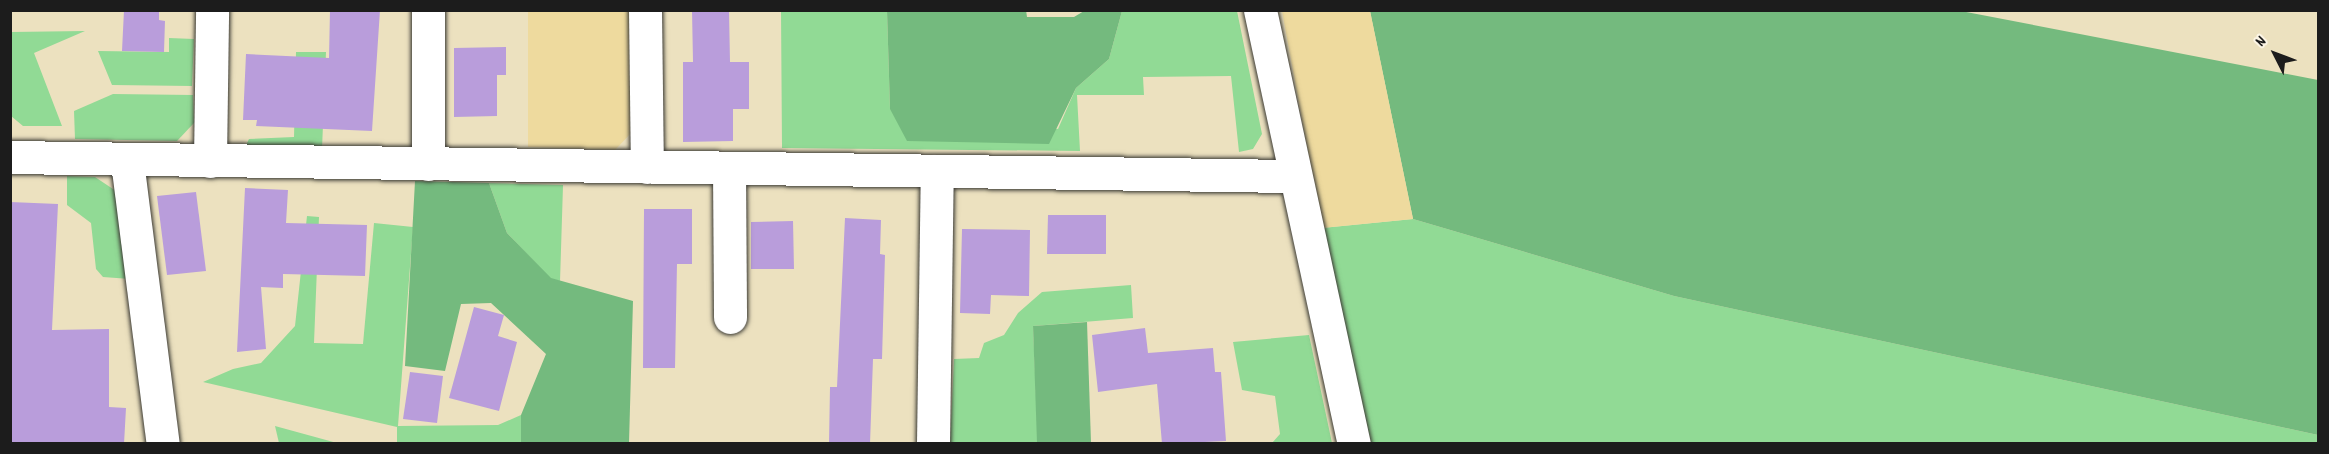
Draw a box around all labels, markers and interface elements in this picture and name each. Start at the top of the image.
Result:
north arrow [2245,24,2305,84]
text: N [2250,31,2272,52]

